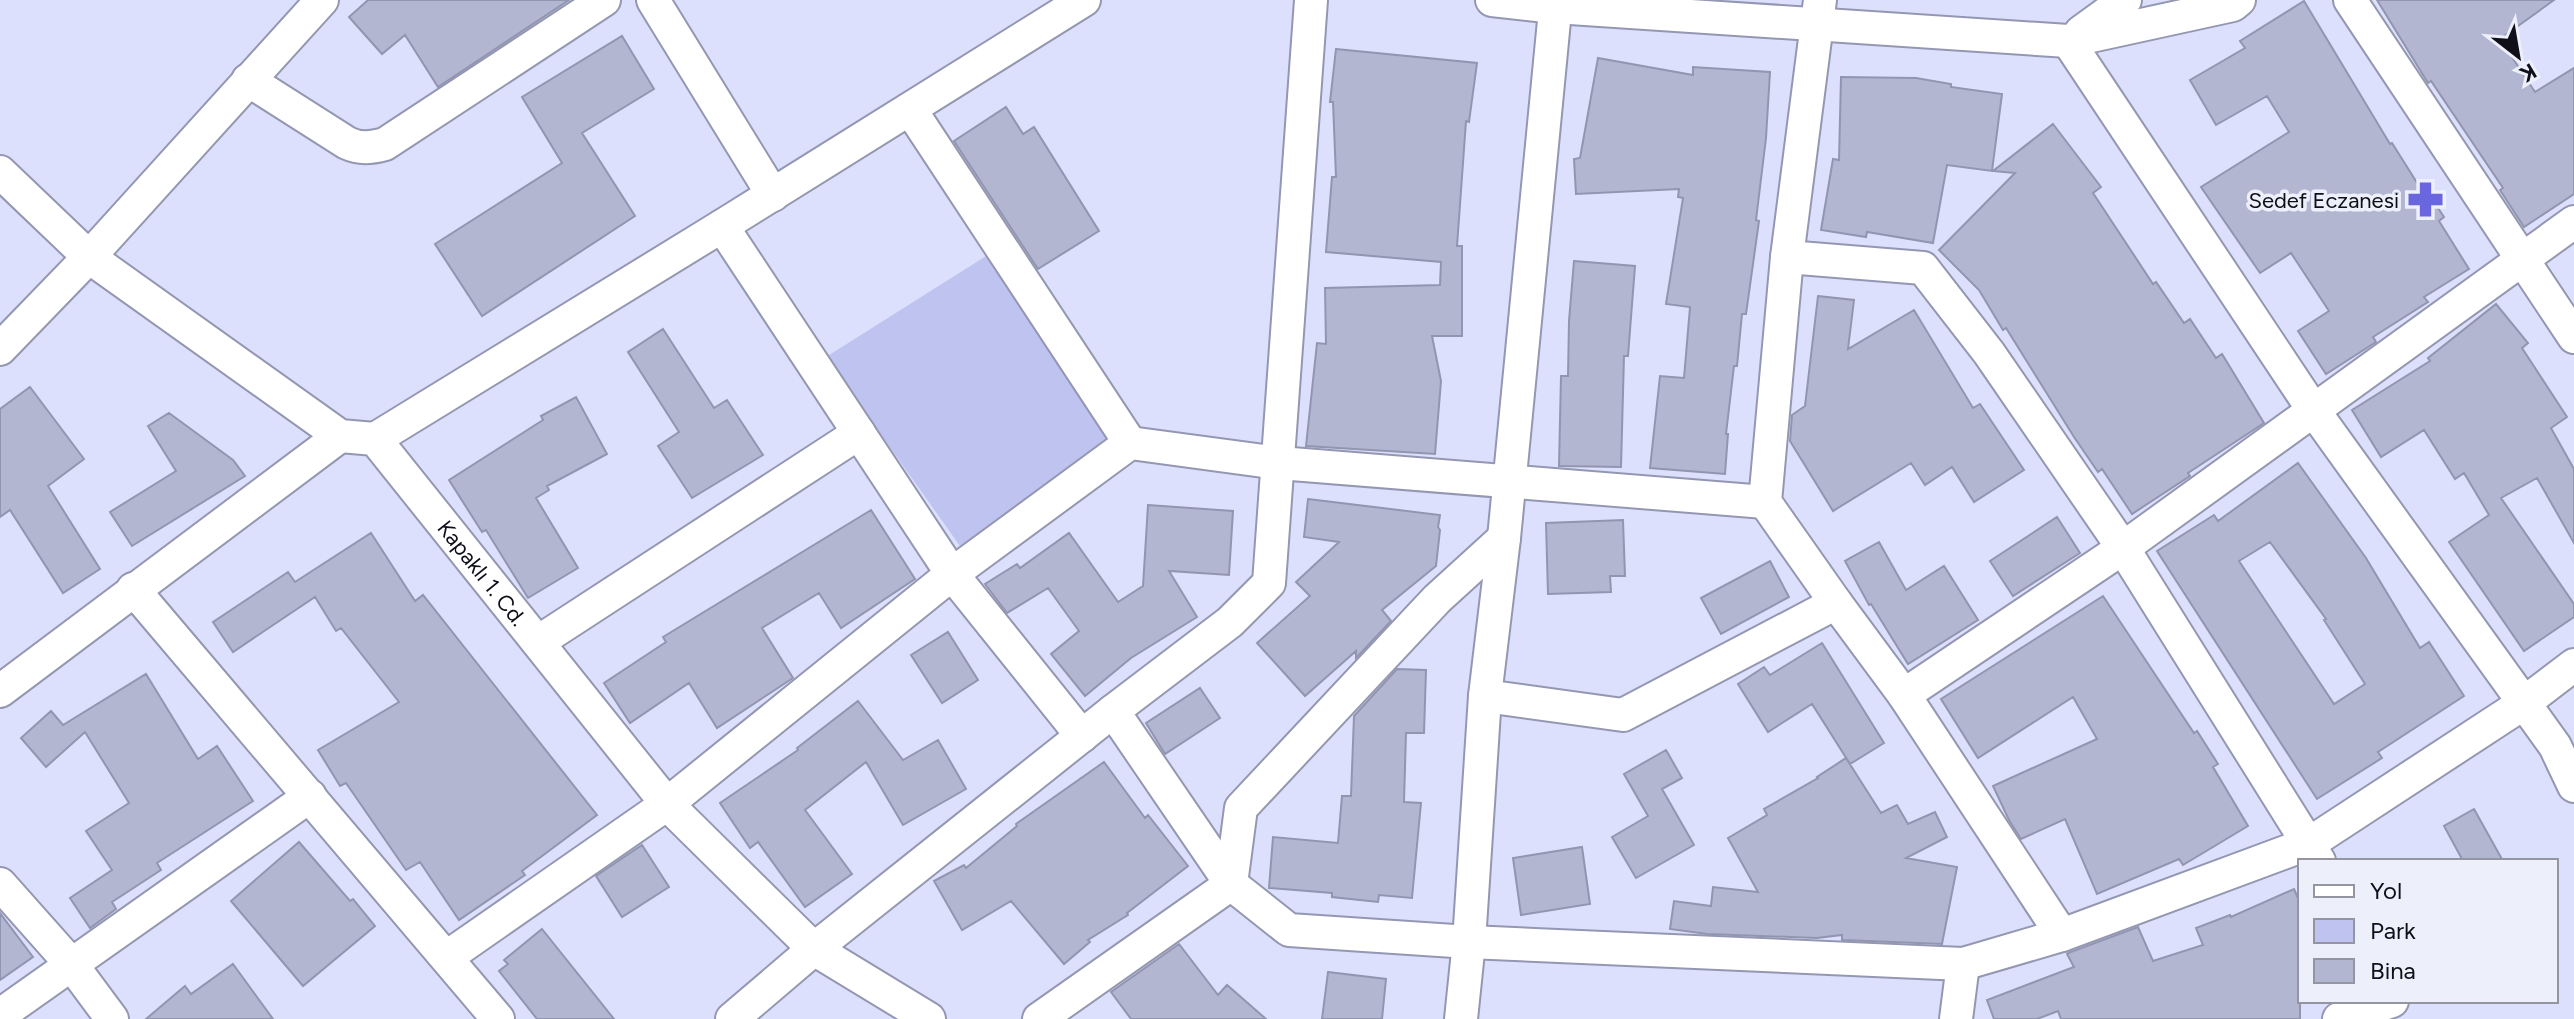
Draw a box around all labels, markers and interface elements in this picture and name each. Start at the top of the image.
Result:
north arrow [2478,16,2558,96]
text: K [2515,57,2541,88]
pharmacy icon: Sedef Eczanesi [2406,181,2444,219]
place label: Sedef Eczanesi [2248,187,2399,214]
street label: Kapaklı 1. Cd. [431,515,532,631]
legend [2298,859,2558,1003]
text: Yol [2370,876,2402,905]
text: Park [2370,916,2416,945]
text: Bina [2370,956,2416,985]

